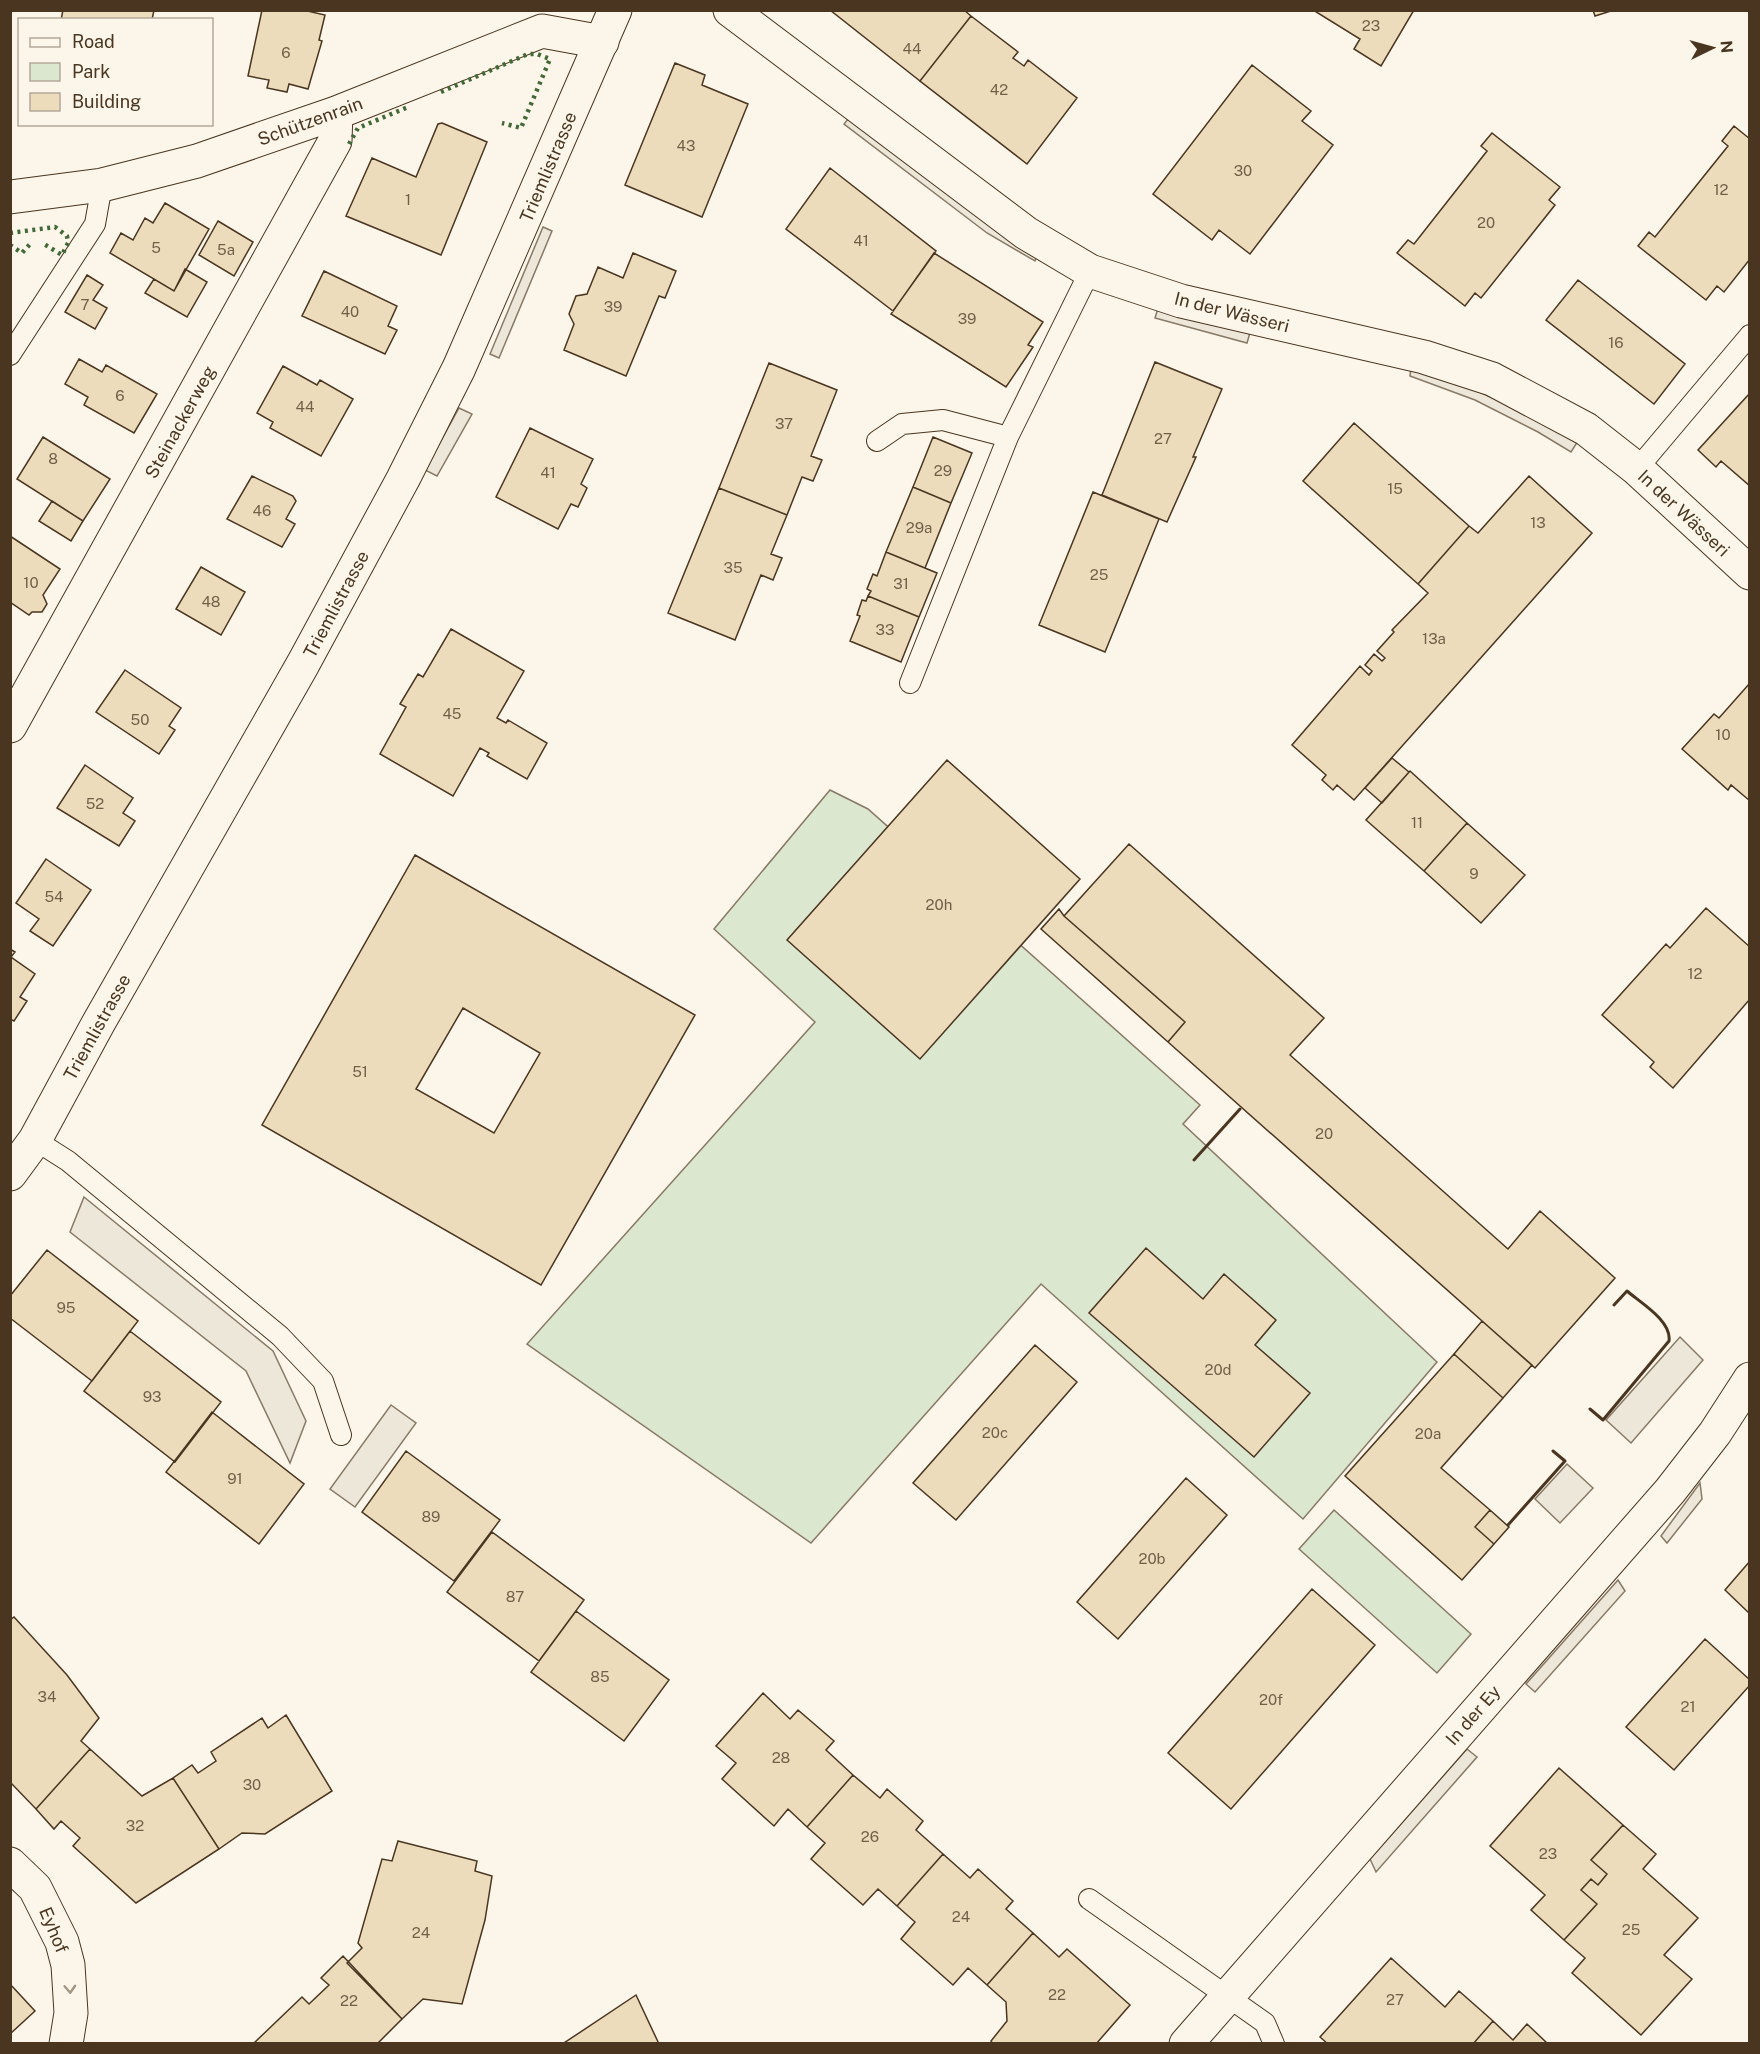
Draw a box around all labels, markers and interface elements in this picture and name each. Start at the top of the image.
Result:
house number: 23 [1362,17,1380,34]
legend [18,18,213,126]
north arrow [1682,18,1742,78]
text: Road [72,31,115,52]
house number: 44 [903,40,921,57]
text: N [1716,40,1736,54]
house number: 6 [281,44,291,61]
text: Park [72,61,110,82]
house number: 42 [990,81,1008,98]
text: Building [72,91,141,112]
street label: Schützenrain [255,92,365,150]
street label: Triemlistrasse [515,109,581,225]
house number: 43 [677,137,695,154]
house number: 30 [1234,162,1252,179]
house number: 12 [1713,181,1729,198]
house number: 1 [405,191,411,208]
house number: 20 [1477,214,1495,231]
house number: 41 [853,232,869,249]
house number: 5 [151,239,161,256]
house number: 5a [217,241,235,258]
street label: In der Wässeri [1172,288,1292,336]
house number: 7 [80,296,90,313]
house number: 39 [604,298,622,315]
house number: 40 [341,303,359,320]
house number: 39 [958,310,976,327]
house number: 16 [1608,334,1624,351]
street label: Steinackerweg [140,362,220,482]
house number: 6 [115,387,125,404]
house number: 44 [296,398,314,415]
house number: 37 [775,415,793,432]
house number: 27 [1154,430,1172,447]
house number: 8 [48,450,58,467]
house number: 29 [934,462,952,479]
house number: 41 [540,464,556,481]
street label: In der Wässeri [1634,465,1734,561]
house number: 15 [1387,480,1403,497]
house number: 46 [253,502,271,519]
house number: 13 [1530,514,1546,531]
house number: 29a [906,519,932,536]
street label: Triemlistrasse [299,547,373,661]
house number: 35 [723,559,743,576]
house number: 25 [1090,566,1108,583]
house number: 10 [23,574,39,591]
house number: 31 [893,575,909,592]
house number: 48 [201,593,221,610]
house number: 33 [876,621,894,638]
house number: 13a [1422,630,1446,647]
house number: 45 [443,705,461,722]
house number: 50 [131,711,149,728]
house number: 10 [1715,726,1731,743]
house number: 52 [86,795,104,812]
house number: 11 [1411,814,1423,831]
house number: 9 [1469,865,1479,882]
house number: 54 [44,888,64,905]
house number: 20h [926,896,952,913]
house number: 12 [1687,965,1703,982]
street label: Triemlistrasse [59,970,135,1084]
house number: 51 [352,1063,368,1080]
house number: 20 [1315,1125,1333,1142]
house number: 95 [57,1299,75,1316]
house number: 20d [1204,1361,1232,1378]
house number: 93 [143,1388,161,1405]
house number: 20c [982,1424,1008,1441]
house number: 20a [1415,1425,1441,1442]
house number: 91 [227,1470,243,1487]
house number: 89 [422,1508,440,1525]
house number: 20b [1138,1550,1166,1567]
house number: 87 [506,1588,524,1605]
house number: 85 [590,1668,610,1685]
street label: In der Ey [1441,1680,1505,1749]
house number: 34 [38,1688,56,1705]
house number: 20f [1259,1691,1283,1708]
house number: 21 [1680,1698,1696,1715]
house number: 28 [772,1749,790,1766]
house number: 30 [243,1776,261,1793]
house number: 32 [126,1817,144,1834]
house number: 26 [861,1828,879,1845]
house number: 23 [1539,1845,1557,1862]
street label: Eyhof [35,1904,73,1956]
house number: 24 [952,1908,970,1925]
house number: 25 [1622,1921,1640,1938]
house number: 24 [412,1924,430,1941]
one-way arrow [63,1984,76,1993]
house number: 22 [1048,1986,1066,2003]
house number: 27 [1386,1991,1404,2008]
house number: 22 [340,1992,358,2009]

